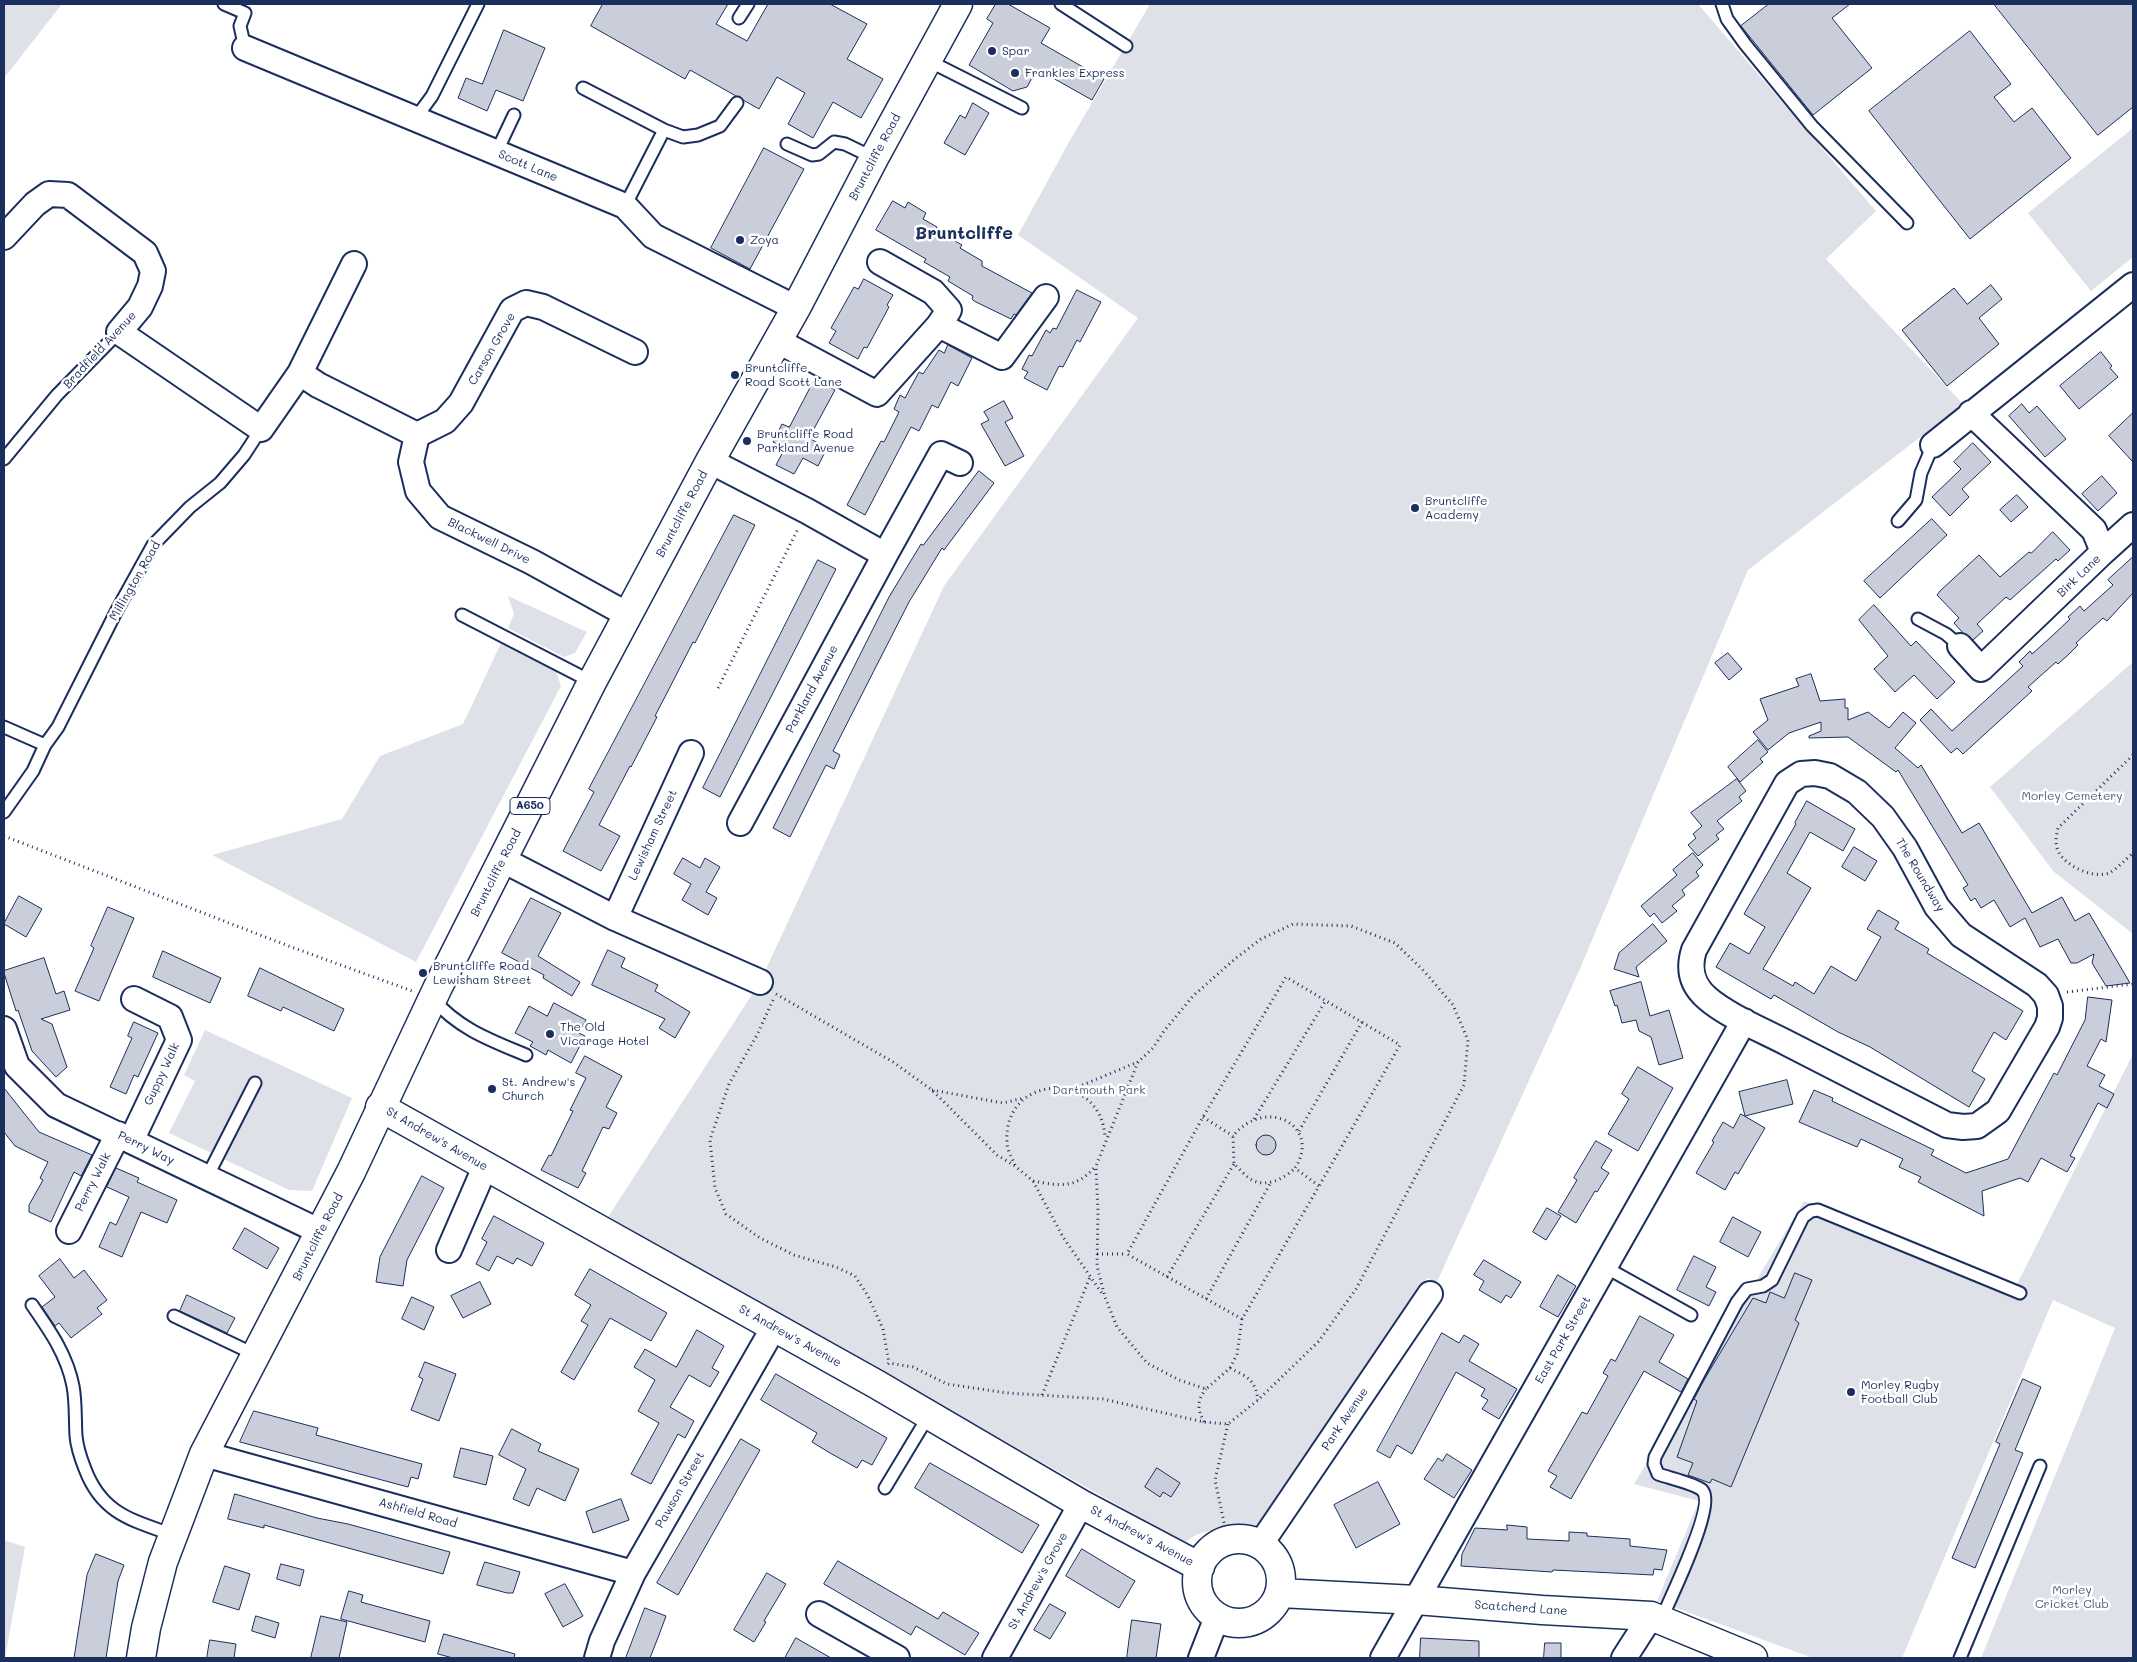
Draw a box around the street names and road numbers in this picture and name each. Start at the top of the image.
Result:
street label: Bruntcliffe Road [846,111,904,203]
street label: Scott Lane [496,147,560,185]
street label: Bradfield Avenue [61,308,139,392]
street label: Carson Grove [465,310,519,388]
street label: Bruntcliffe Road [653,468,711,560]
street label: Blackwell Drive [446,515,532,567]
street label: Millington Road [106,539,164,623]
street label: Birk Lane [2054,552,2104,600]
street label: Parkland Avenue [783,643,841,735]
street label: Lewisham Street [626,787,680,883]
road number: A650 [510,798,550,814]
street label: Bruntcliffe Road [468,827,524,919]
street label: The Roundway [1892,836,1948,914]
street label: Guppy Walk [141,1040,183,1108]
street label: St Andrew's Avenue [384,1104,490,1174]
street label: Perry Way [115,1128,177,1168]
street label: Perry Walk [72,1150,114,1214]
street label: Bruntcliffe Road [290,1191,346,1283]
street label: East Park Street [1532,1294,1594,1386]
street label: St Andrew's Avenue [736,1302,844,1370]
street label: Park Avenue [1319,1385,1371,1453]
street label: Pawson Street [652,1449,708,1531]
street label: Ashfield Road [377,1495,459,1531]
street label: St Andrew's Avenue [1088,1503,1196,1569]
street label: St Andrew's Grove [1005,1530,1071,1632]
street label: Scatcherd Lane [1474,1598,1568,1618]

